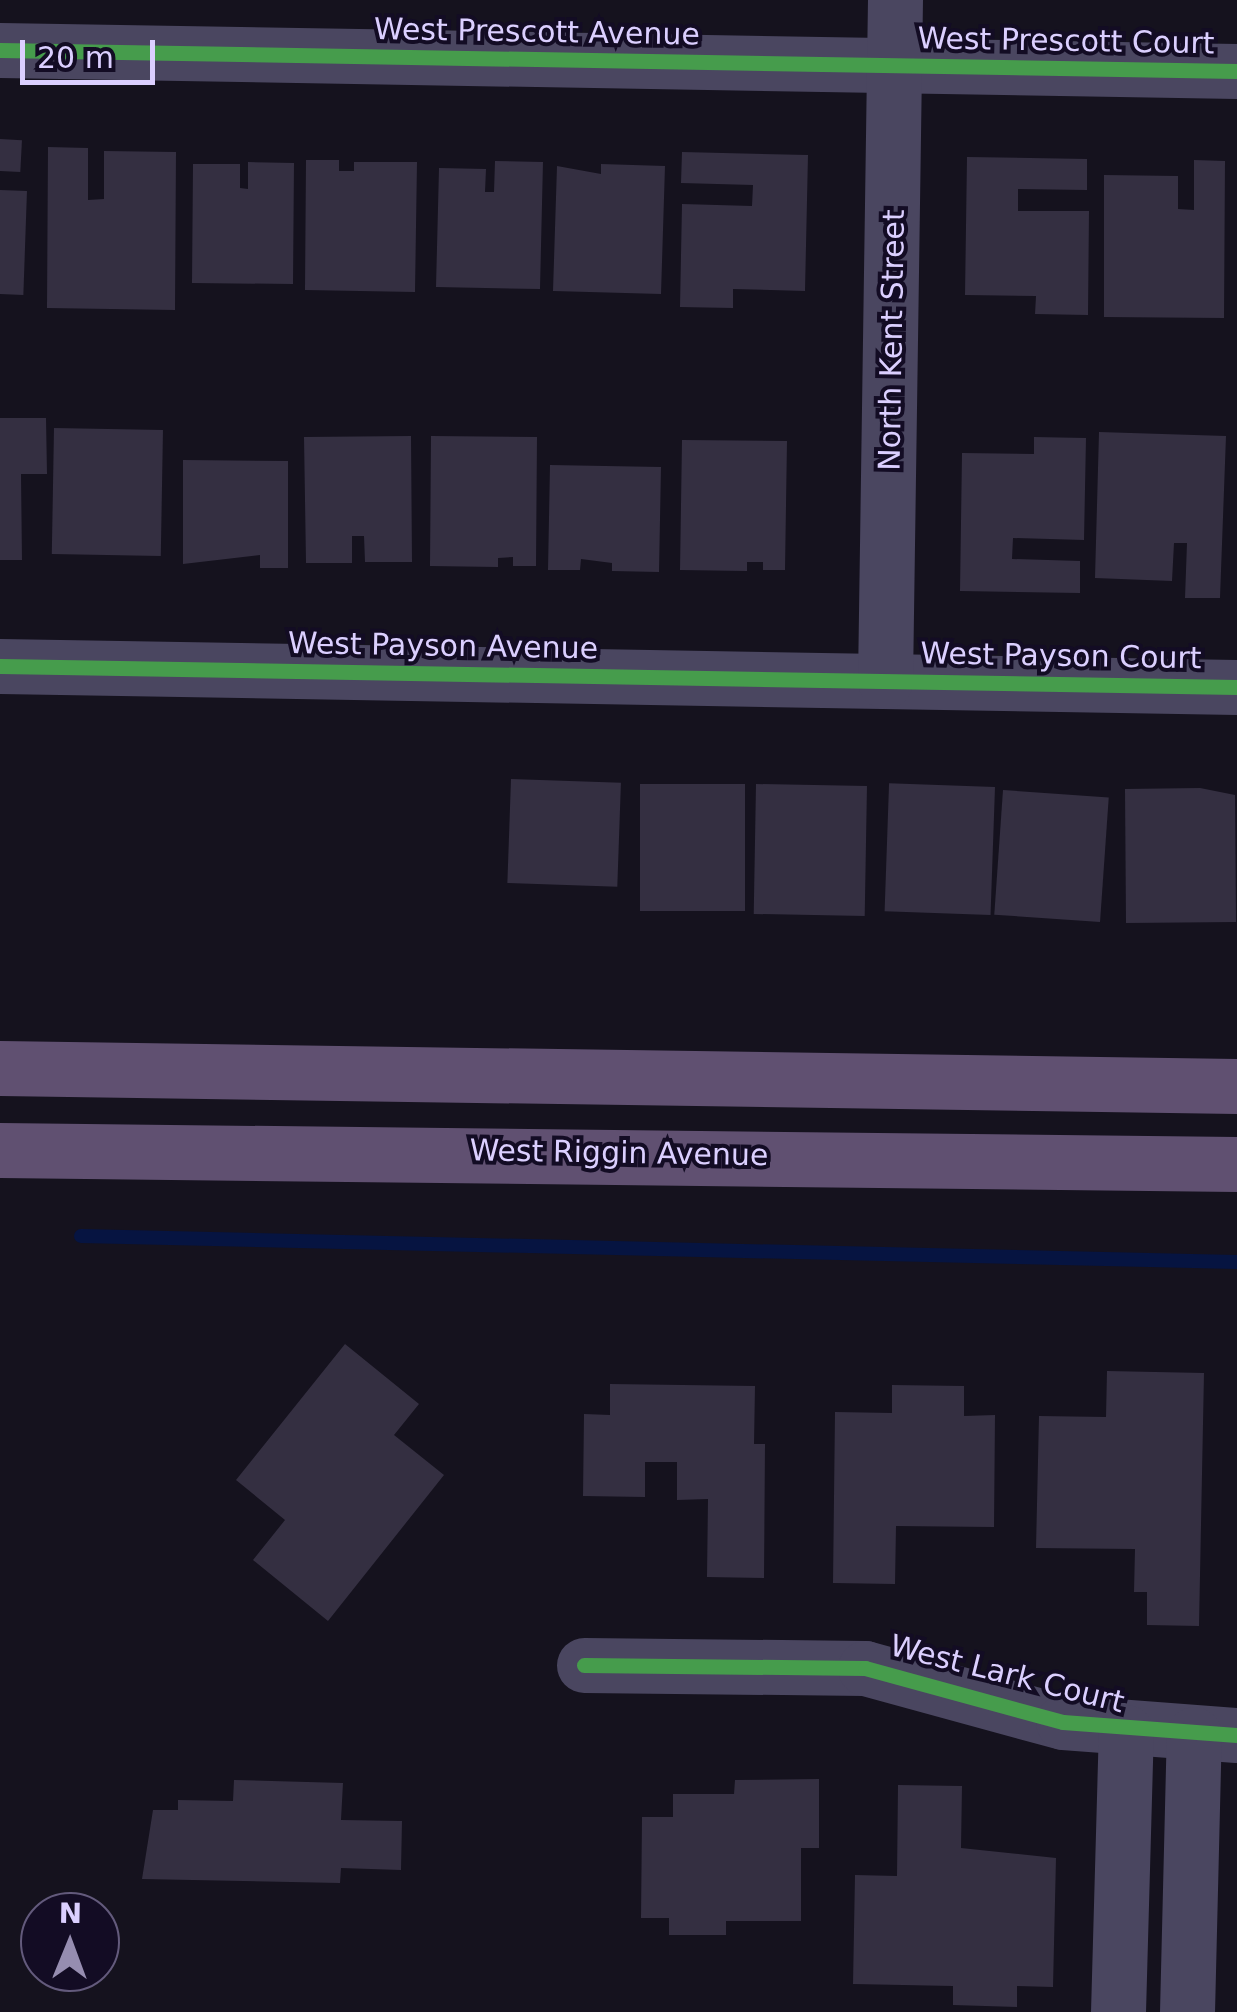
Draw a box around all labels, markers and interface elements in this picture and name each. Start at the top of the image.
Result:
street label: West Prescott Avenue [374,11,700,53]
scale bar [25,20,160,82]
street label: West Prescott Court [917,20,1215,62]
text: 20 m [37,40,114,75]
street label: North Kent Street [872,209,912,471]
street label: West Payson Avenue [288,625,598,667]
street label: West Payson Court [920,636,1202,676]
street label: West Riggin Avenue [469,1132,769,1174]
street label: West Lark Court [886,1627,1128,1721]
north arrow [20,1892,120,1992]
text: N [58,1897,83,1930]

